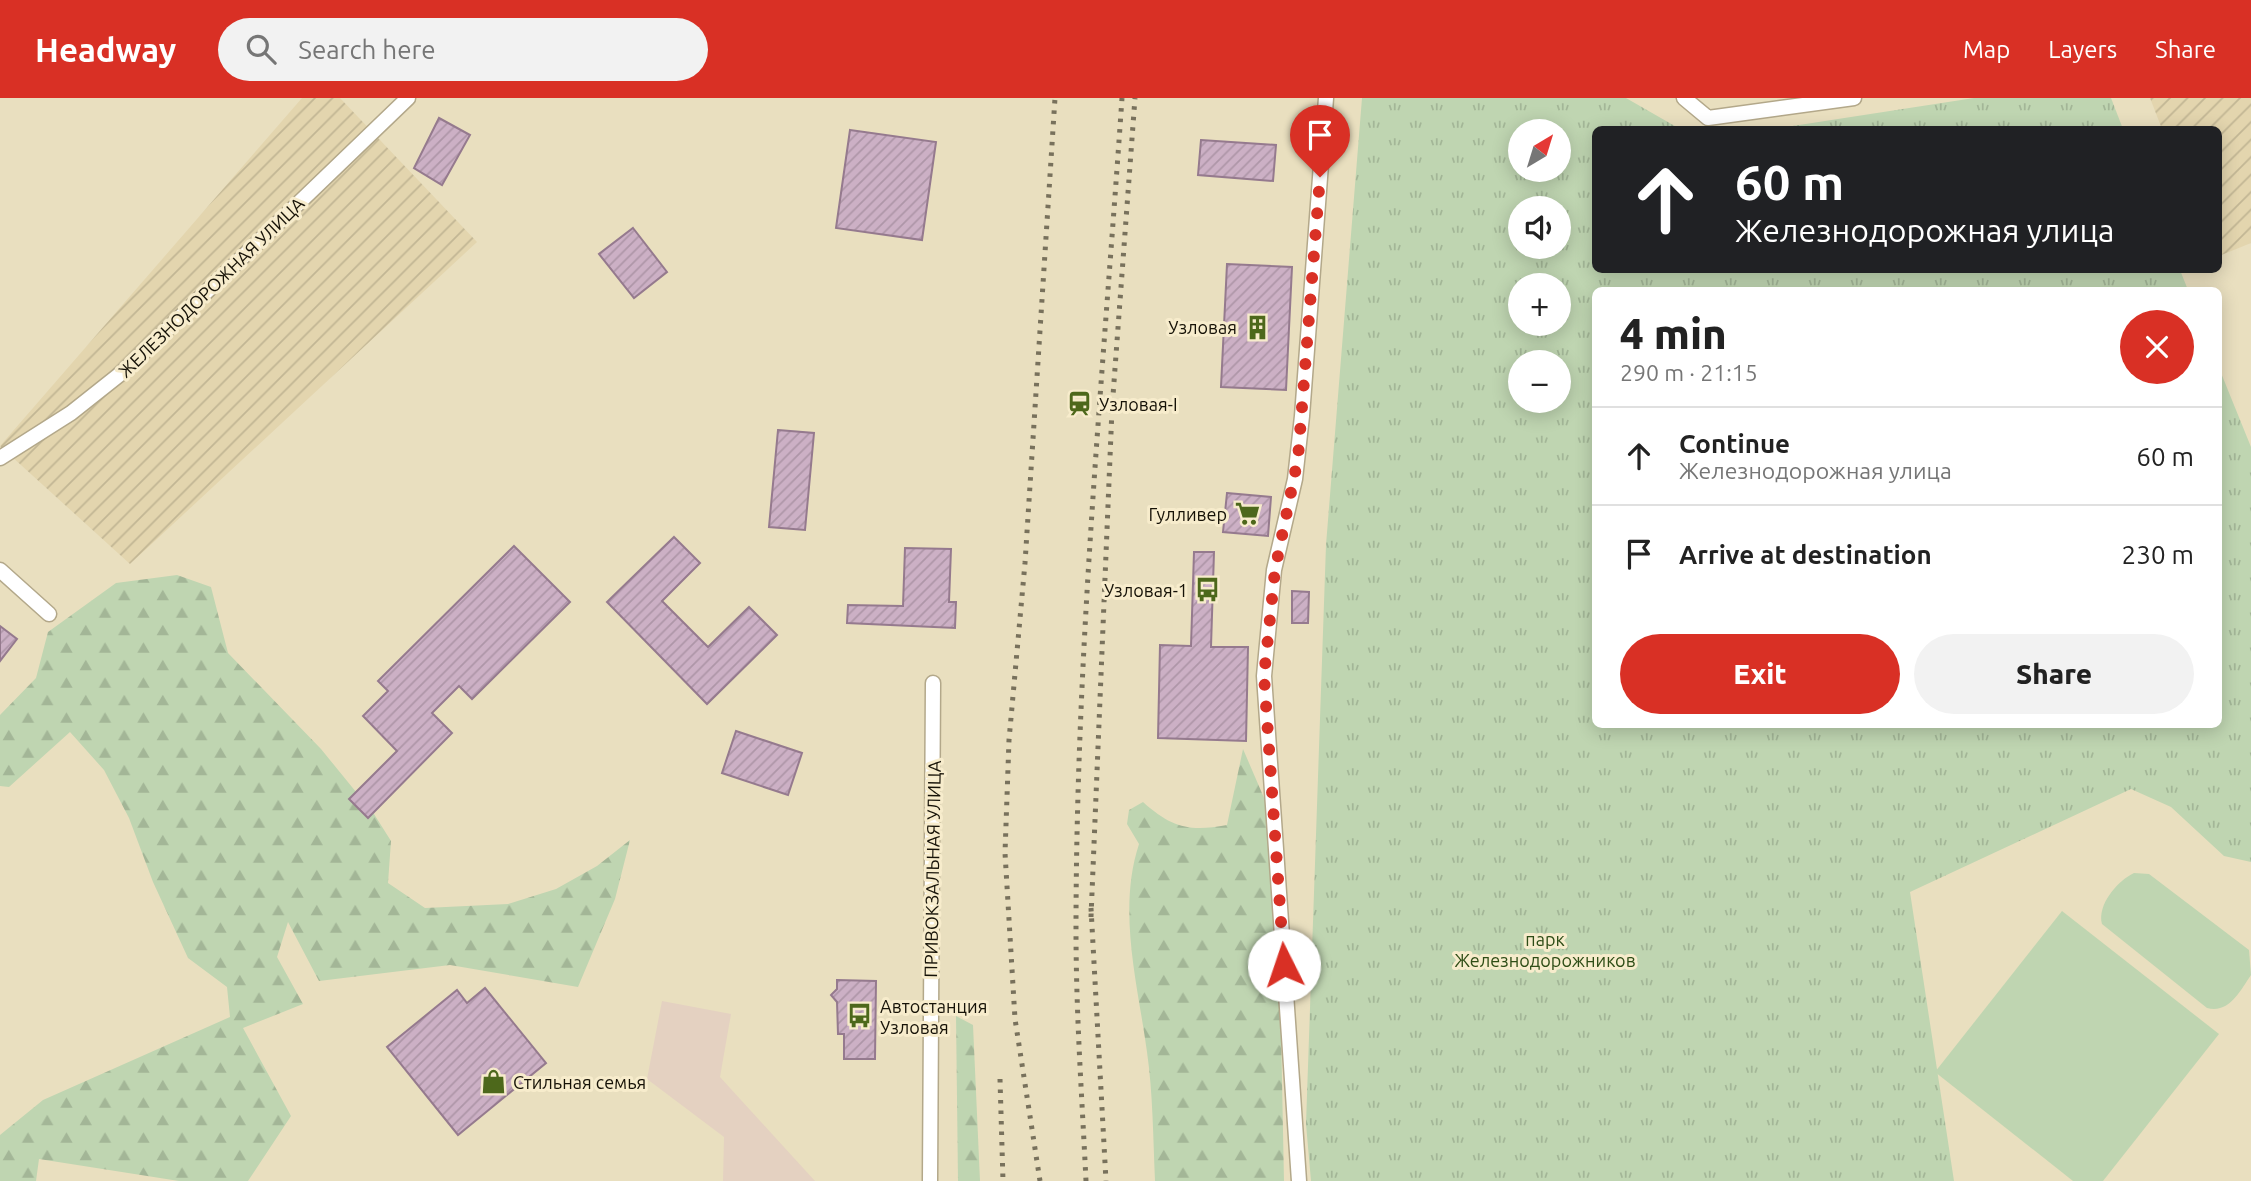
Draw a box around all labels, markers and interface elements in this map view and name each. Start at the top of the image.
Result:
search box [218,18,708,81]
icon: search [242,30,280,68]
text: Headway [35,31,176,68]
text: Search here [298,35,436,64]
text: Map [1963,36,2010,63]
text: Layers [2048,36,2117,63]
text: Share [2155,36,2216,63]
pin [1290,105,1350,177]
icon: arrive [1301,116,1339,154]
north arrow [1508,119,1572,182]
map controls [1508,119,1571,413]
icon: ahead [1620,154,1711,245]
text: 60 m [1735,154,1844,209]
street label: ЖЕЛЕЗНОДОРОЖНАЯ УЛИЦА [114,193,308,381]
button: sound [1508,196,1571,259]
text: Железнодорожная улица [1735,212,2114,248]
button: + [1508,273,1571,336]
text: 4 min [1620,310,1727,357]
button: close [2120,310,2194,384]
building icon: Узловая [1243,313,1271,341]
place label: Узловая [1168,317,1237,337]
button: − [1508,350,1571,413]
text: 290 m · 21:15 [1620,360,1758,385]
station icon: Узловая-I [1065,390,1093,418]
place label: Узловая-I [1099,394,1178,414]
text: Continue [1679,429,1790,458]
icon: ahead [1620,437,1658,475]
text: 60 m [2136,442,2194,471]
text: Железнодорожная улица [1679,458,1952,483]
supermarket icon: Гулливер [1233,500,1261,528]
place label: Гулливер [1148,504,1227,524]
icon: arrive [1620,535,1658,573]
text: Arrive at destination [1679,540,1932,569]
text: 230 m [2122,540,2194,569]
bus stop icon: Узловая-1 [1194,576,1222,604]
place label: Узловая-1 [1104,580,1188,600]
button: Exit [1620,634,1900,714]
button: Share [1914,634,2194,714]
street label: ПРИВОКЗАЛЬНАЯ УЛИЦА [920,760,944,978]
position arrow [1247,928,1321,1002]
park label: парк Железнодорожников [1454,929,1636,970]
place label: Автостанция Узловая [880,996,987,1037]
bus stop icon: Автостанция Узловая [846,1002,874,1030]
shop icon: Стильная семья [479,1068,507,1096]
place label: Стильная семья [513,1072,646,1092]

